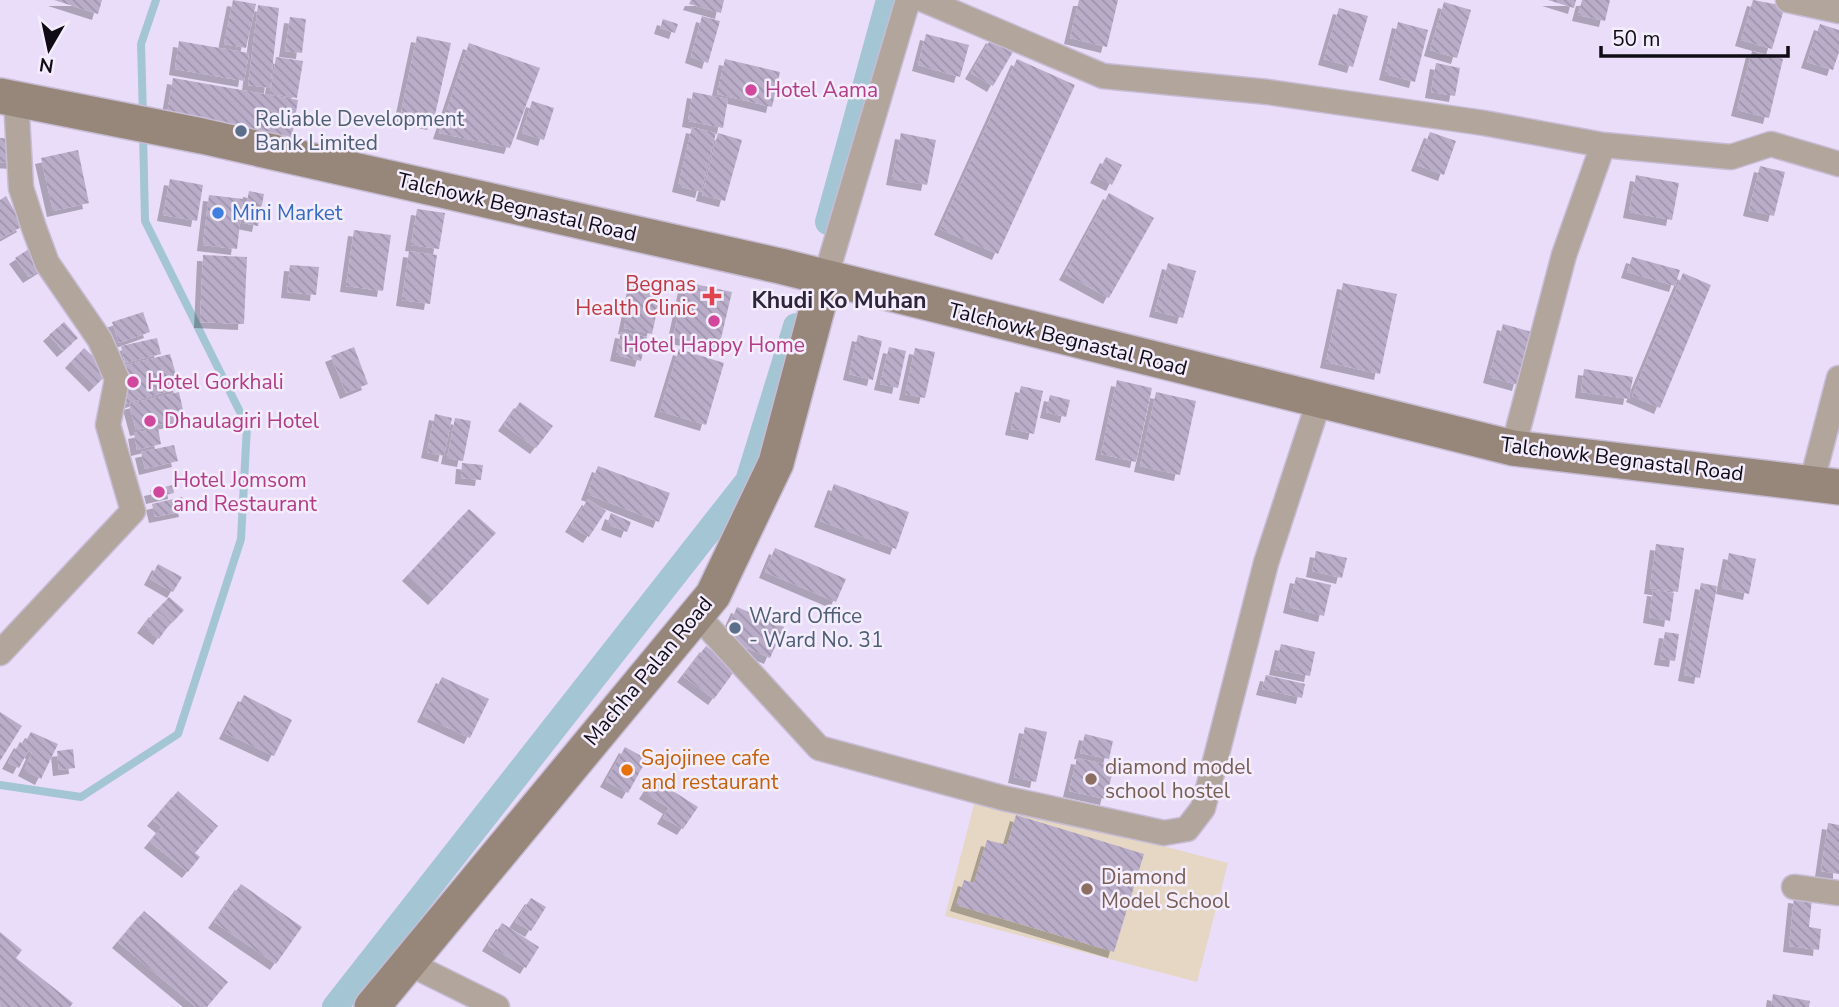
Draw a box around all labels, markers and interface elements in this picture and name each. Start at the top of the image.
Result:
north arrow [14,14,84,84]
scale bar [1601,14,1788,58]
text: 50 m [1612,25,1661,53]
text: N [37,51,56,79]
place label: Hotel Aama [765,76,878,104]
marker: Hotel Aama [743,82,759,98]
place label: Reliable Development Bank Limited [255,105,465,157]
marker: Reliable Development Bank Limited [233,123,249,139]
street label: Talchowk Begnastal Road [395,166,639,248]
place label: Mini Market [232,199,343,227]
marker: Mini Market [210,205,226,221]
place label: Begnas Health Clinic [575,270,696,322]
district label: Khudi Ko Muhan [751,285,927,316]
marker: Begnas Health Clinic [702,286,722,306]
street label: Talchowk Begnastal Road [946,296,1190,382]
marker: Hotel Happy Home [706,313,722,329]
place label: Hotel Happy Home [623,331,805,359]
place label: Hotel Gorkhali [147,368,284,396]
marker: Hotel Gorkhali [125,374,141,390]
place label: Dhaulagiri Hotel [164,407,320,435]
marker: Dhaulagiri Hotel [142,413,158,429]
street label: Talchowk Begnastal Road [1499,430,1745,488]
place label: Hotel Jomsom and Restaurant [173,466,317,518]
marker: Hotel Jomsom and Restaurant [151,484,167,500]
street label: Machha Palan Road [577,591,719,751]
place label: Ward Office - Ward No. 31 [749,602,884,654]
marker: Ward Office - Ward No. 31 [727,620,743,636]
place label: Sajojinee cafe and restaurant [641,744,779,796]
place label: diamond model school hostel [1105,753,1253,805]
marker: Sajojinee cafe and restaurant [619,762,635,778]
marker: diamond model school hostel [1083,771,1099,787]
place label: Diamond Model School [1101,863,1231,915]
marker: Diamond Model School [1079,881,1095,897]

